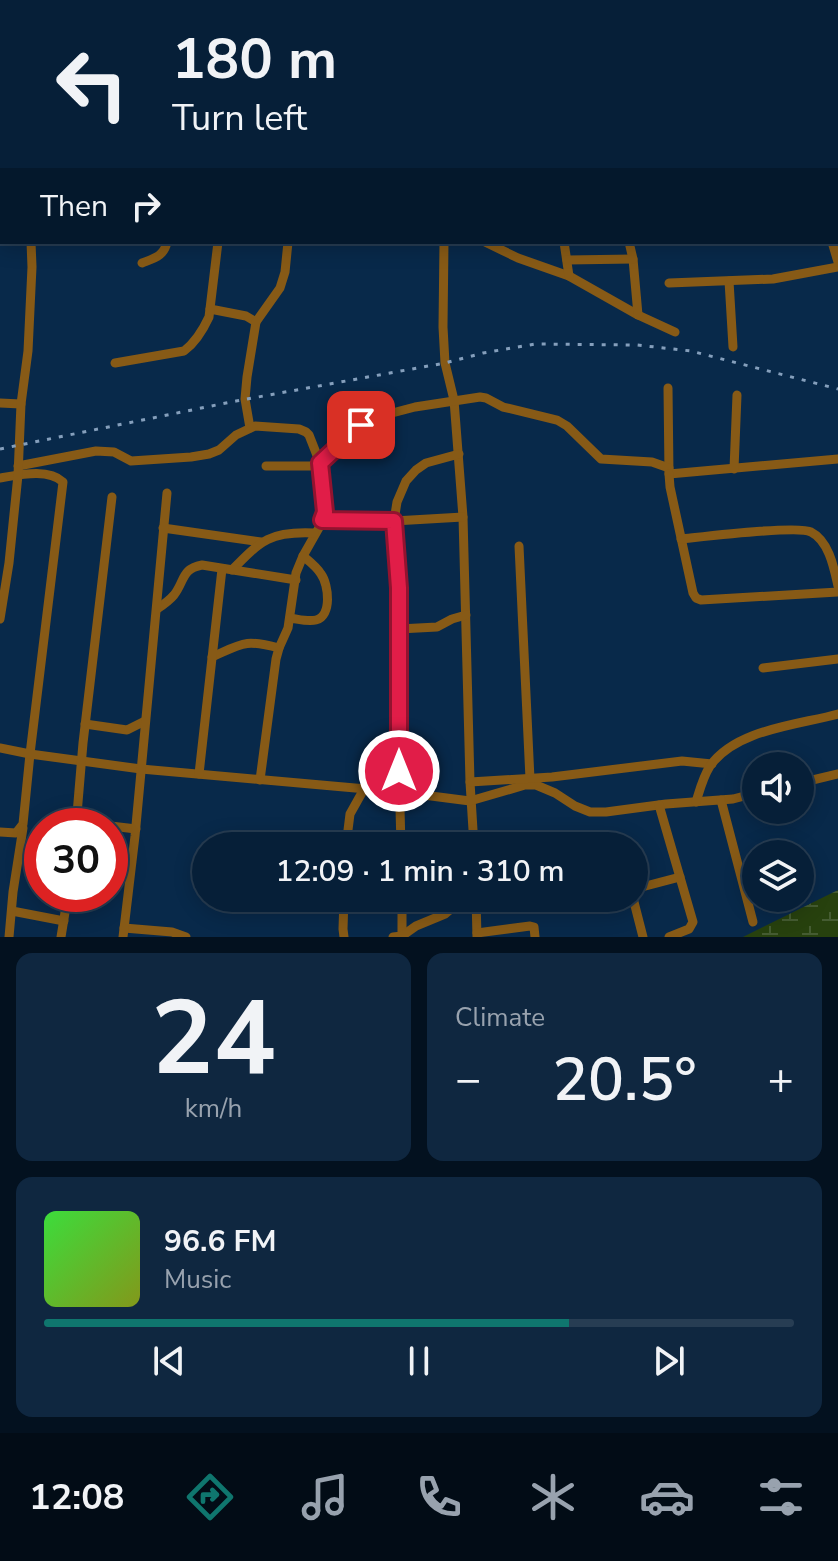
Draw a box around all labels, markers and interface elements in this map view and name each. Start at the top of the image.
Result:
text: 180 m [172,21,337,98]
icon: left [40,32,144,136]
text: Turn left [172,94,307,143]
icon: right [124,184,168,228]
text: Then [40,186,108,227]
pin [327,391,395,459]
icon: arrive [339,403,383,447]
position arrow [357,729,441,813]
map controls [742,752,814,912]
button: sound [742,752,814,824]
speed limit sign: 30 [24,808,128,912]
button: layers [742,840,814,912]
text: 12:09 · 1 min · 310 m [275,851,565,892]
text: 24 [151,968,276,1110]
text: Climate [455,1000,545,1035]
text: 20.5° [552,1039,697,1121]
text: − [455,1050,481,1110]
text: + [768,1050,794,1110]
text: km/h [185,1091,242,1126]
text: 96.6 FM [164,1221,276,1262]
text: Music [164,1262,231,1297]
icon: previous [147,1339,191,1383]
icon: pause [397,1339,441,1383]
icon: next [647,1339,691,1383]
icon: directions [182,1469,238,1525]
icon: music [297,1469,353,1525]
icon: phone [411,1469,467,1525]
icon: climate [525,1469,581,1525]
icon: car [639,1469,695,1525]
icon: filters [753,1469,809,1525]
text: 12:08 [29,1473,124,1522]

